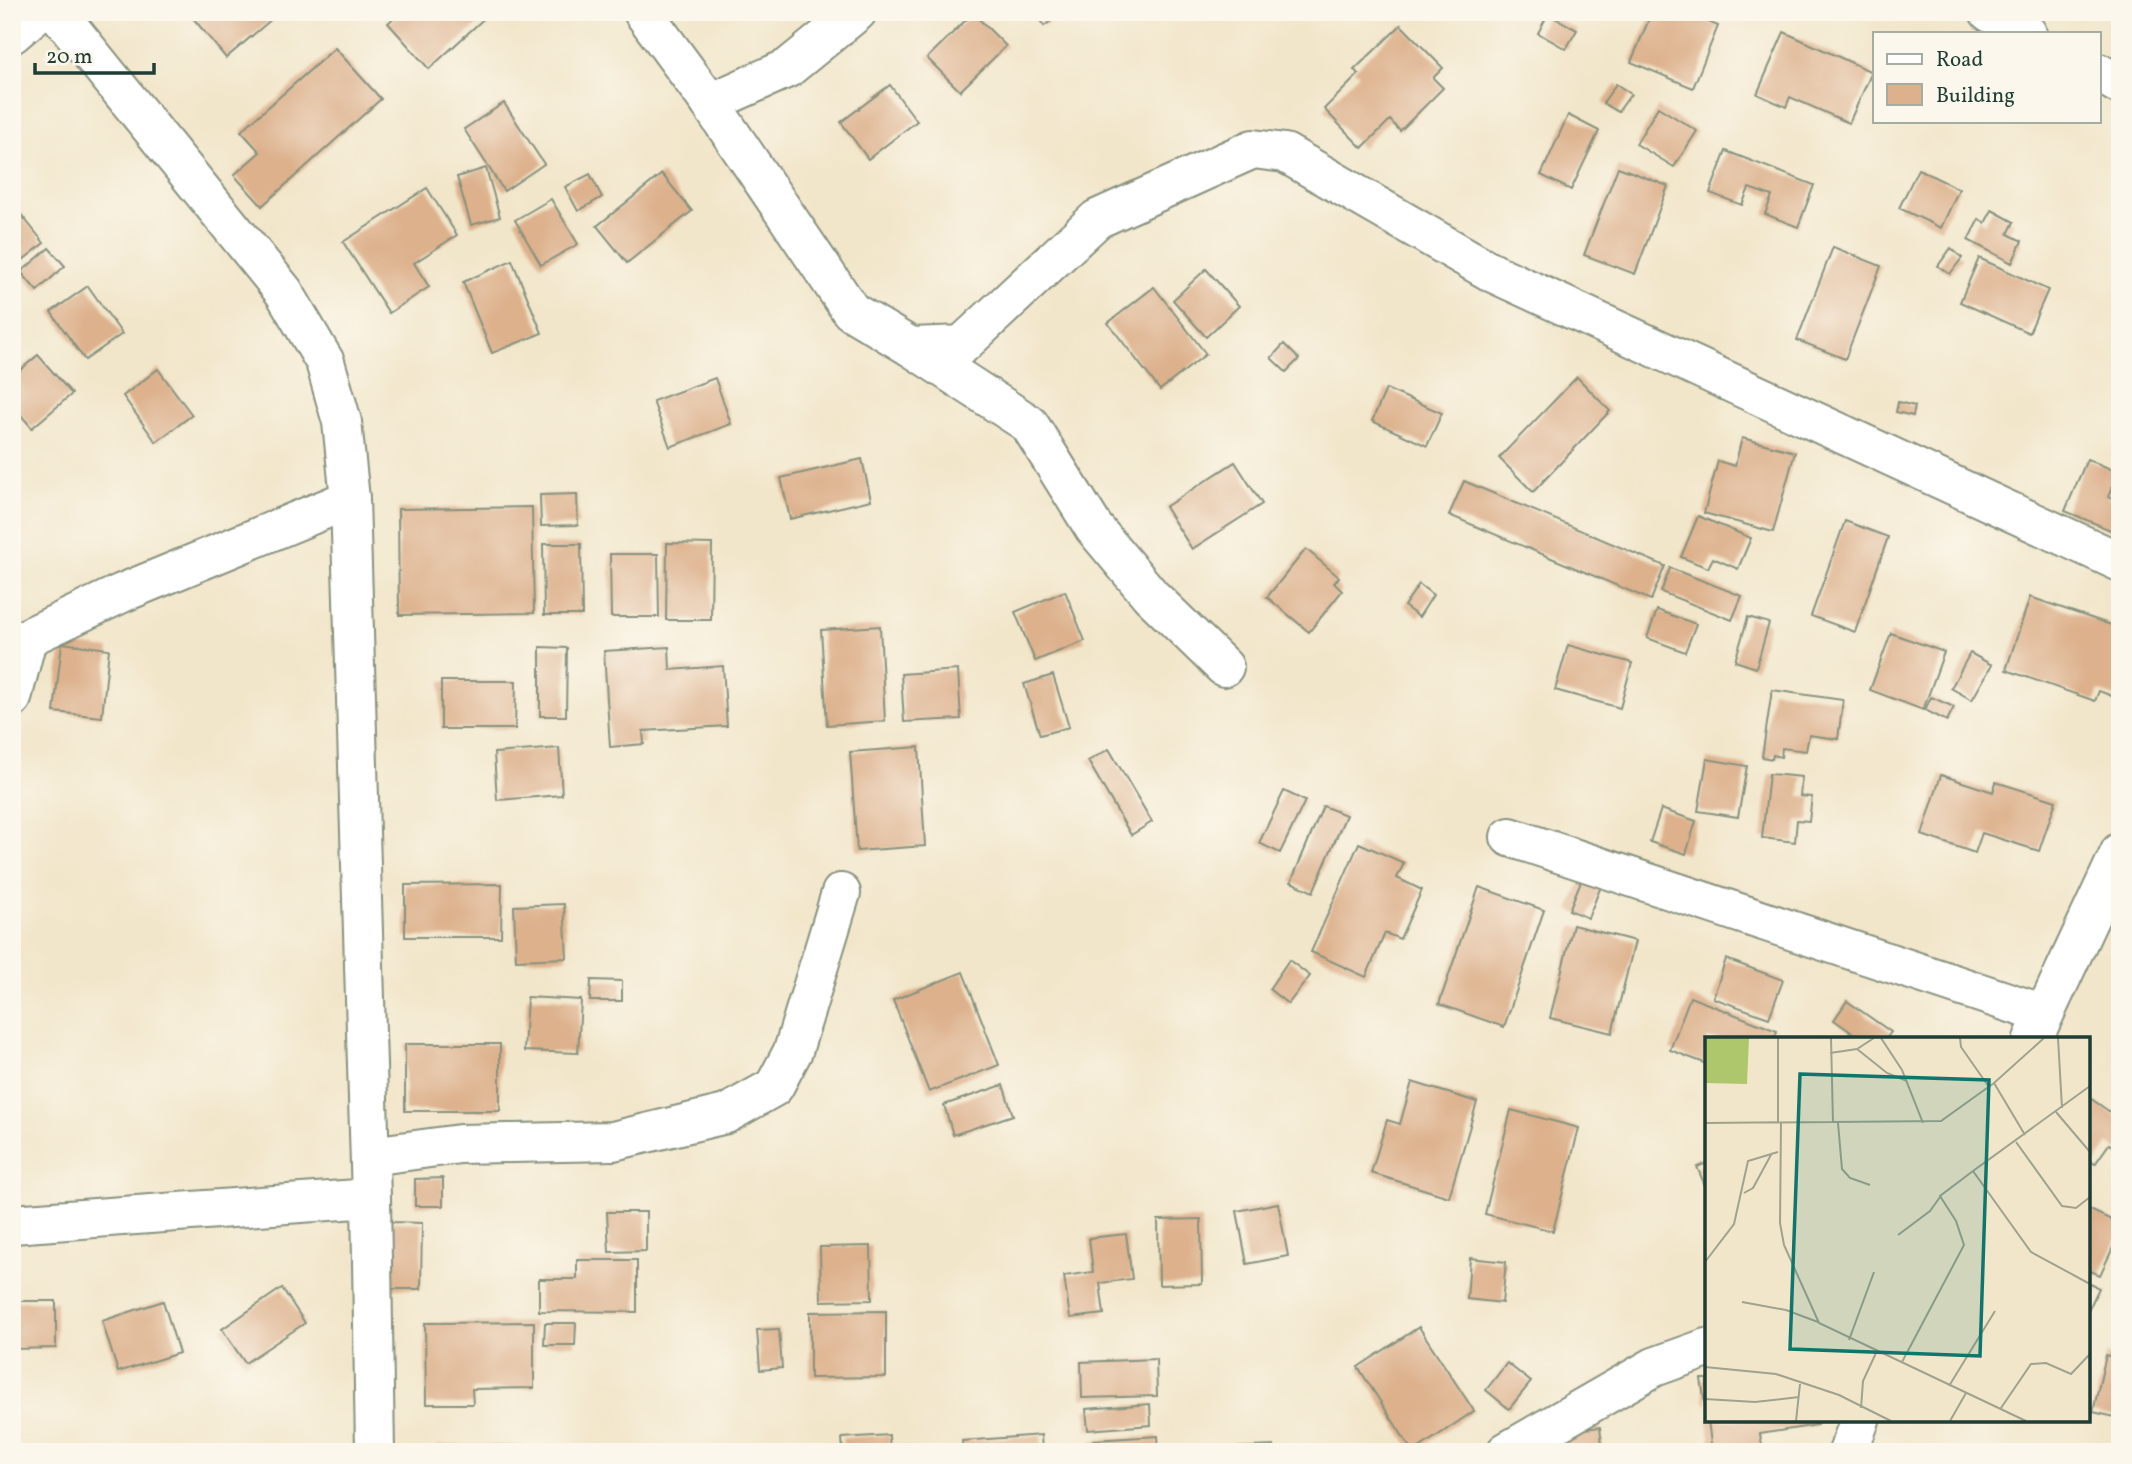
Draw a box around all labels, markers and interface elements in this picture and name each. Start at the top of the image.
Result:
scale bar [35,32,154,76]
legend [1873,32,2100,122]
text: 20 m [46,43,92,72]
text: Road [1936,46,1983,75]
text: Building [1936,82,2015,111]
inset map [1705,1037,2090,1422]

